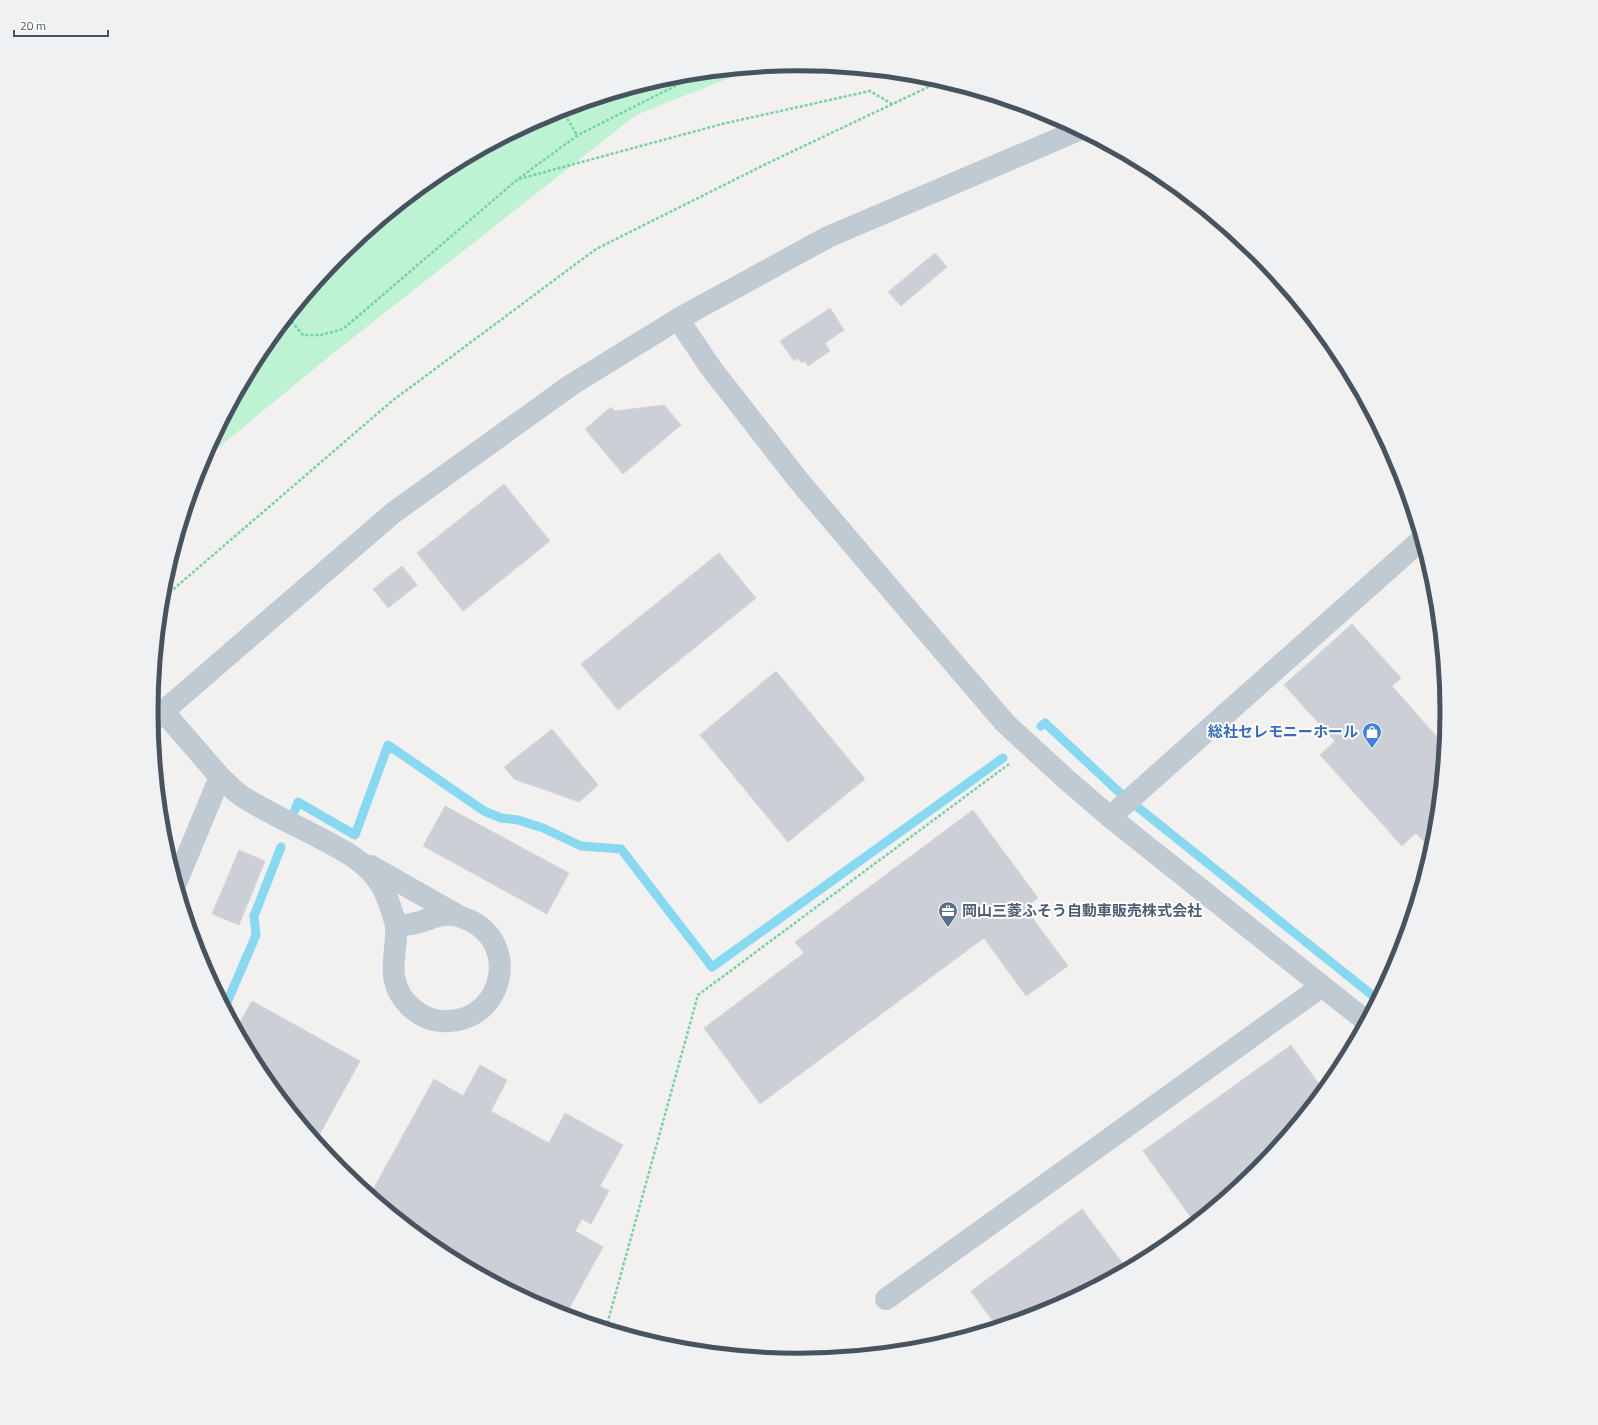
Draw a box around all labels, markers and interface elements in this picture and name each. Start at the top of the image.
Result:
scale bar [14,12,108,38]
text: 20 m [20,16,46,35]
place label: 総社セレモニーホール [1208,720,1358,743]
shop icon: 総社セレモニーホール [1361,721,1383,749]
place label: 岡山三菱ふそう自動車販売株式会社 [962,899,1202,922]
office icon: 岡山三菱ふそう自動車販売株式会社 [937,900,959,928]

